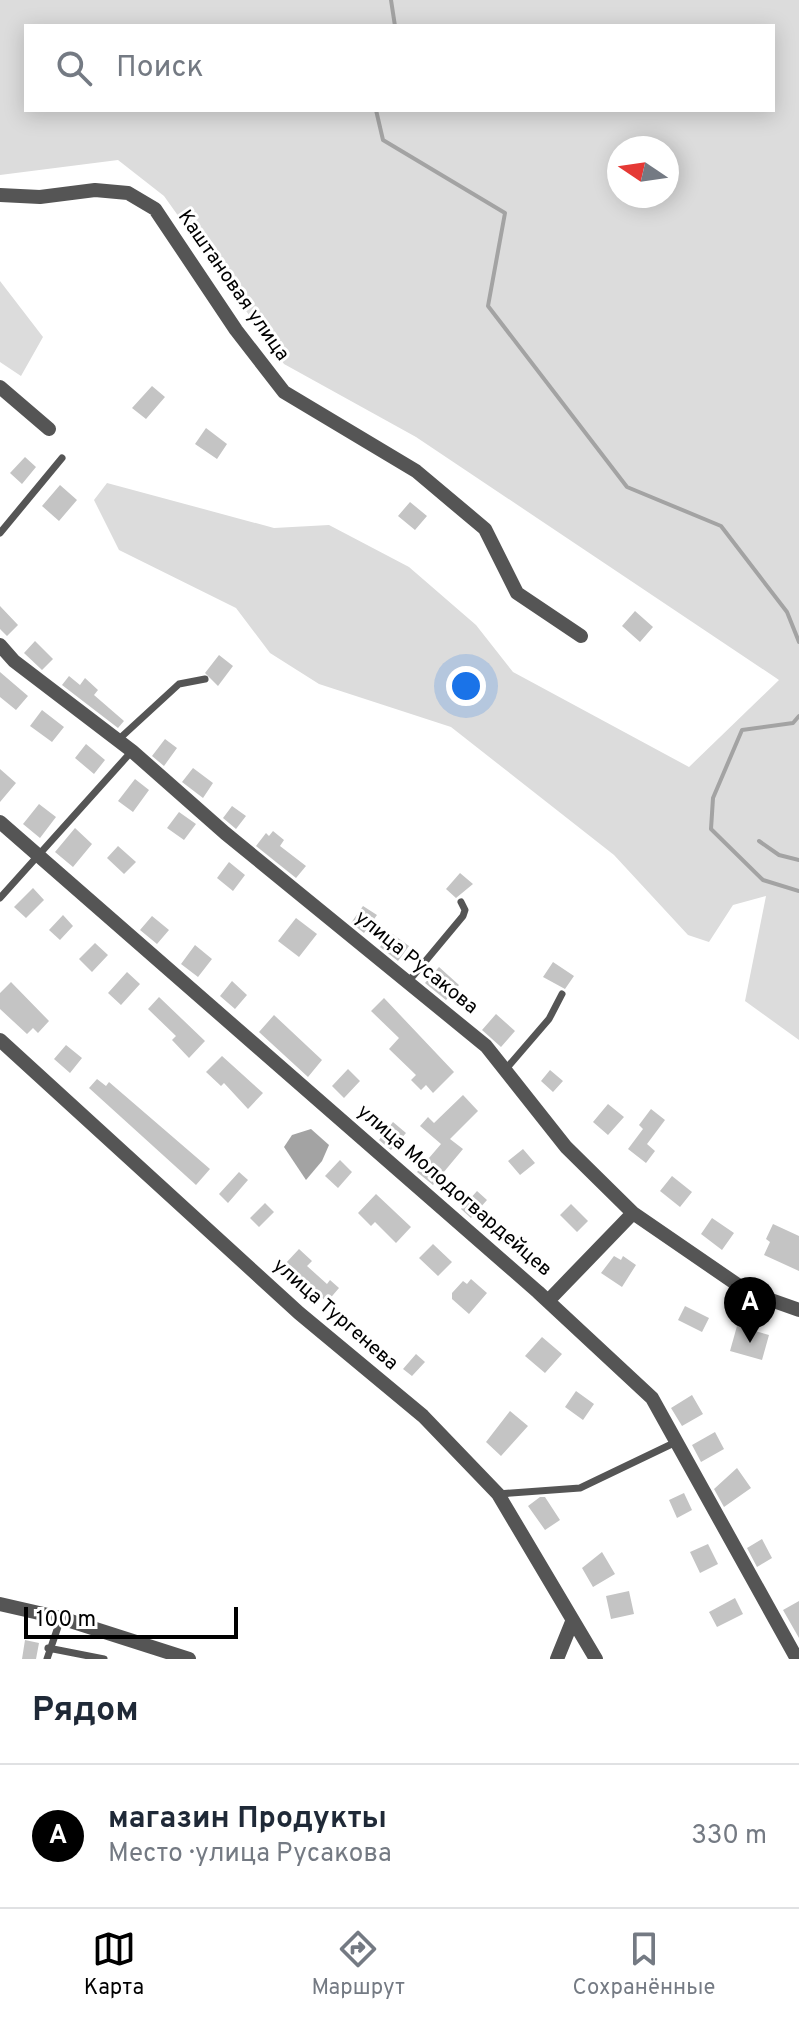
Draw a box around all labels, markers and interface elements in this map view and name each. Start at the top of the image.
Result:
search box [24,24,775,112]
icon: search [52,46,96,90]
text: Поиск [116,50,204,87]
north arrow [607,136,679,208]
street label: Каштановая улица [171,205,295,367]
your location [446,666,486,706]
street label: улица Русакова [349,905,483,1021]
street label: улица Молодогвардейцев [351,1099,557,1283]
street label: улица Тургенева [267,1253,403,1377]
pin: A [724,1277,776,1343]
scale bar [24,1603,238,1639]
text: 100 m [36,1607,96,1634]
text: Рядом [32,1690,139,1733]
text: магазин Продукты [108,1801,387,1838]
text: A [49,1820,67,1853]
text: 330 m [691,1820,767,1853]
text: Место · улица Русакова [108,1838,392,1871]
tab: Карта [84,1927,144,2002]
tab: Маршрут [311,1927,405,2002]
tab: Сохранённые [573,1927,715,2002]

